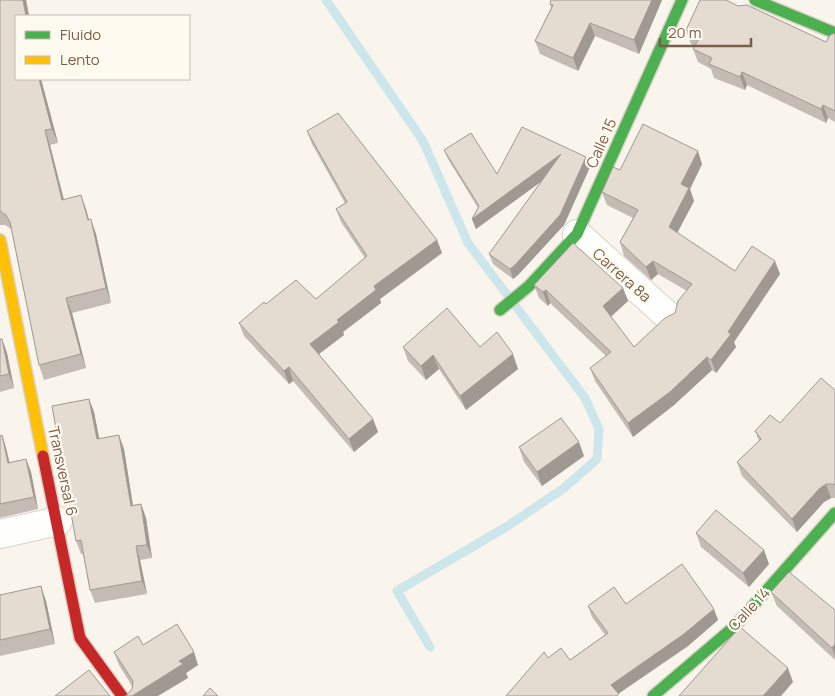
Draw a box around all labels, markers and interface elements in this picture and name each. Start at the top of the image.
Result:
legend [15,15,190,80]
scale bar [660,15,751,47]
text: 20 m [668,22,701,43]
text: Fluido [60,24,101,45]
text: Lento [60,49,100,70]
street label: Calle 15 [581,115,621,171]
street label: Carrera 8a [588,243,656,307]
street label: Transversal 6 [43,424,83,518]
street label: Calle 14 [723,583,775,635]

